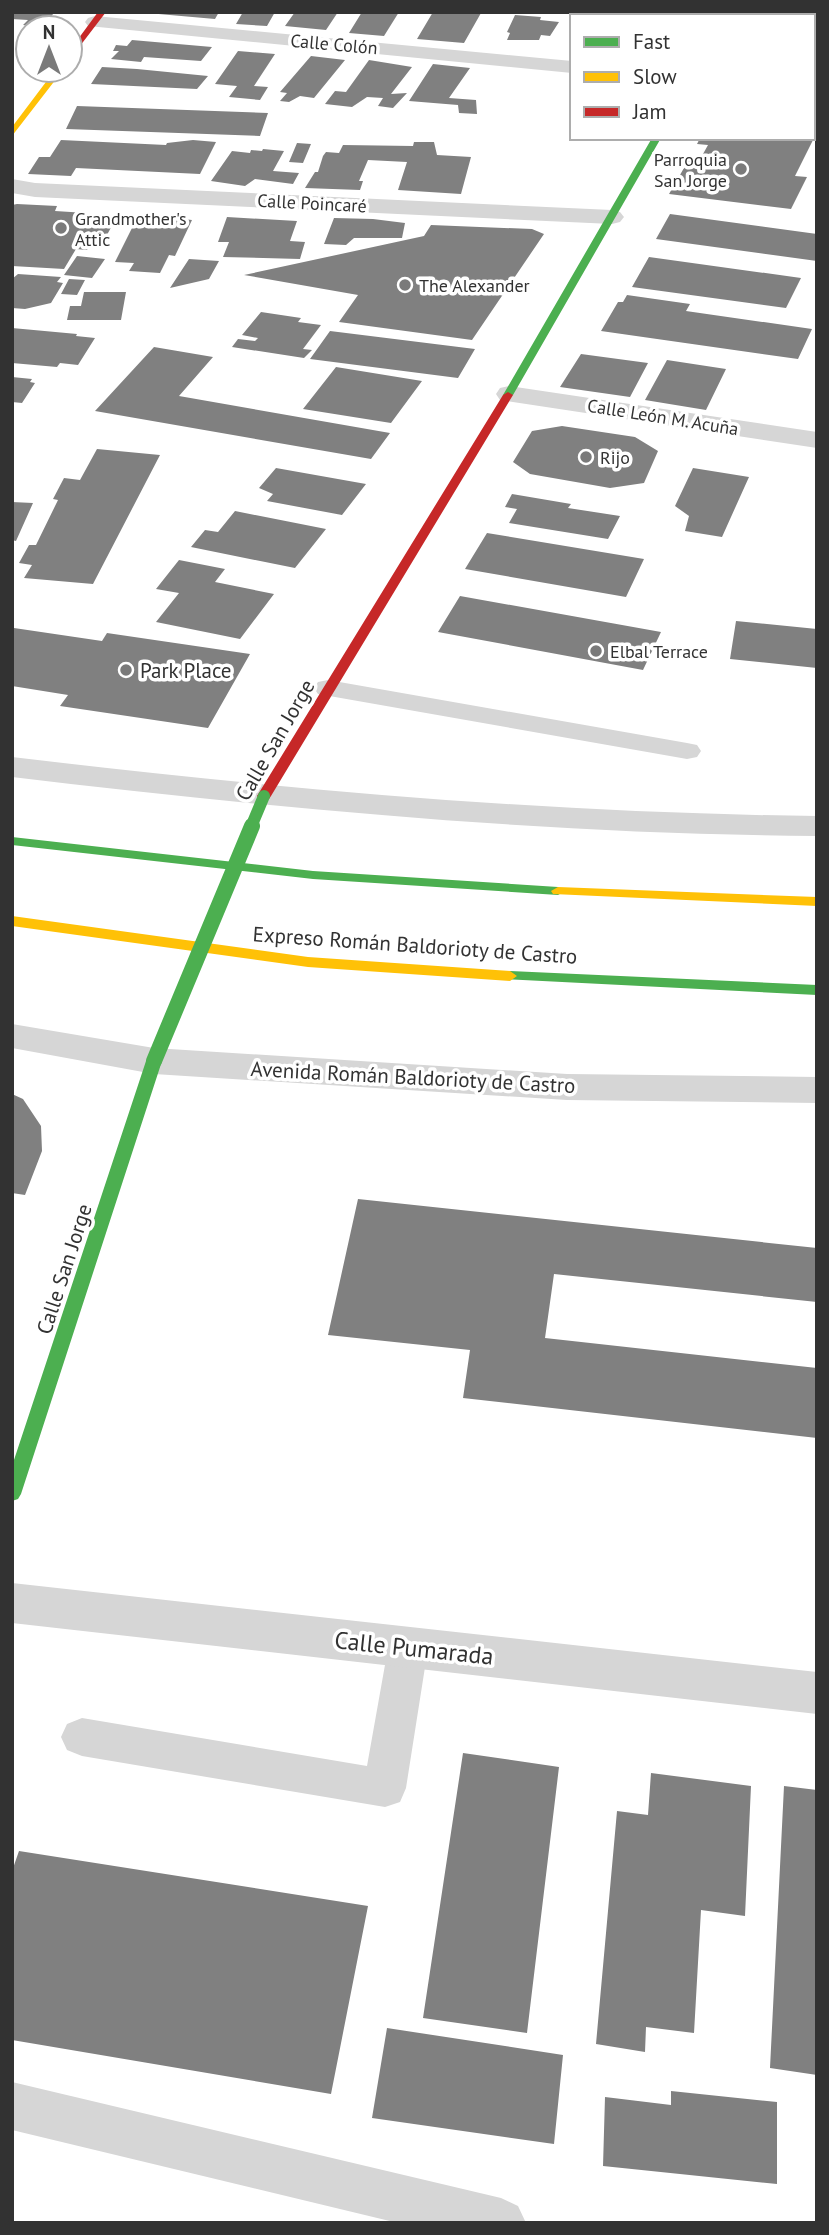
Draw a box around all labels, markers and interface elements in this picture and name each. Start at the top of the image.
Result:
north arrow [14,14,84,84]
legend [570,14,815,140]
text: N [43,20,55,44]
text: Fast [633,28,670,55]
street label: Calle Colón [289,29,379,59]
text: Slow [633,63,677,90]
text: Jam [632,98,667,125]
place label: Parroquia San Jorge [654,148,727,192]
marker: Parroquia San Jorge [733,161,749,177]
street label: Calle Poincaré [257,189,367,217]
place label: Grandmother's Attic [75,207,186,251]
marker: Grandmother's Attic [53,220,69,236]
place label: The Alexander [419,274,530,297]
marker: The Alexander [397,277,413,293]
street label: Calle León M. Acuña [586,394,740,440]
place label: Rijo [600,446,630,469]
marker: Rijo [578,449,594,465]
place label: Elbal Terrace [610,640,708,663]
marker: Elbal Terrace [588,643,604,659]
place label: Park Place [140,657,232,684]
marker: Park Place [118,662,134,678]
street label: Calle San Jorge [229,674,321,806]
street label: Expreso Román Baldorioty de Castro [252,920,578,970]
street label: Avenida Román Baldorioty de Castro [250,1055,576,1099]
street label: Calle San Jorge [30,1200,98,1338]
street label: Calle Pumarada [333,1624,495,1672]

